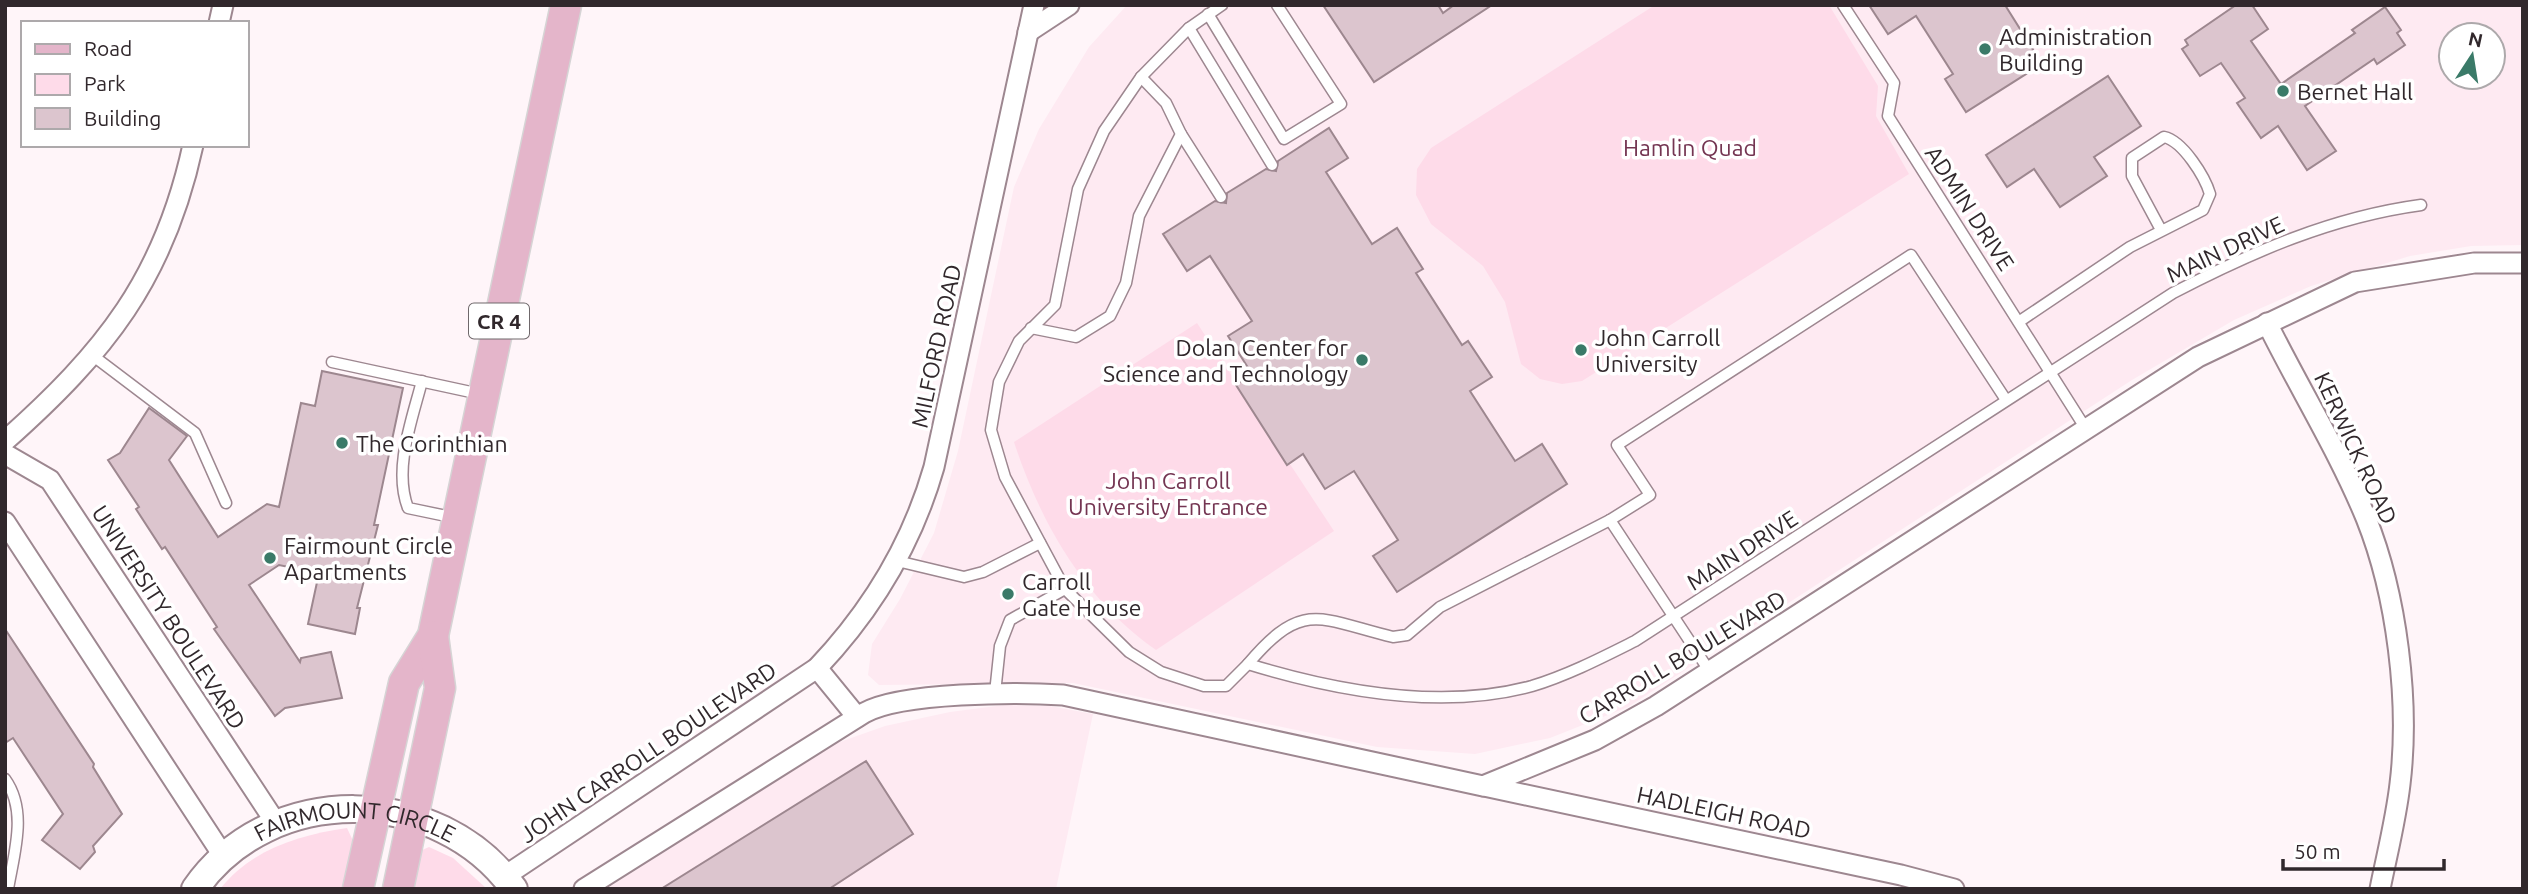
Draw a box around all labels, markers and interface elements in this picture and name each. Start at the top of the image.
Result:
legend [21,21,248,147]
north arrow [2437,21,2507,91]
place label: Administration Building [1999,24,2152,75]
text: N [2466,27,2485,52]
text: Road [84,36,132,60]
marker: Administration Building [1977,41,1993,57]
text: Park [84,71,126,95]
place label: Bernet Hall [2297,79,2413,104]
marker: Bernet Hall [2275,83,2291,99]
text: Building [84,106,161,130]
park label: Hamlin Quad [1623,135,1757,160]
street label: ADMIN DRIVE [1921,141,2019,275]
street label: MAIN DRIVE [2162,211,2288,287]
street label: MILFORD ROAD [906,262,966,430]
road number: CR 4 [469,304,529,338]
place label: John Carroll University [1595,325,1720,376]
place label: Dolan Center for Science and Technology [1103,335,1348,386]
marker: John Carroll University [1573,342,1589,358]
marker: Dolan Center for Science and Technology [1354,352,1370,368]
street label: KERWICK ROAD [2310,368,2402,528]
place label: The Corinthian [356,431,508,456]
marker: The Corinthian [334,435,350,451]
park label: John Carroll University Entrance [1068,468,1268,519]
street label: UNIVERSITY BOULEVARD [87,500,251,734]
street label: MAIN DRIVE [1682,505,1802,595]
place label: Fairmount Circle Apartments [284,533,453,584]
marker: Fairmount Circle Apartments [262,550,278,566]
place label: Carroll Gate House [1022,569,1141,620]
street label: CARROLL BOULEVARD [1574,585,1790,729]
marker: Carroll Gate House [1000,586,1016,602]
street label: JOHN CARROLL BOULEVARD [515,657,781,847]
street label: HADLEIGH ROAD [1635,781,1813,843]
text: FAIRMOUNT CIRCLE [250,796,460,846]
street label: FAIRMOUNT CIRCLE [251,826,459,854]
scale bar [2283,828,2444,872]
text: 50 m [2294,839,2341,863]

